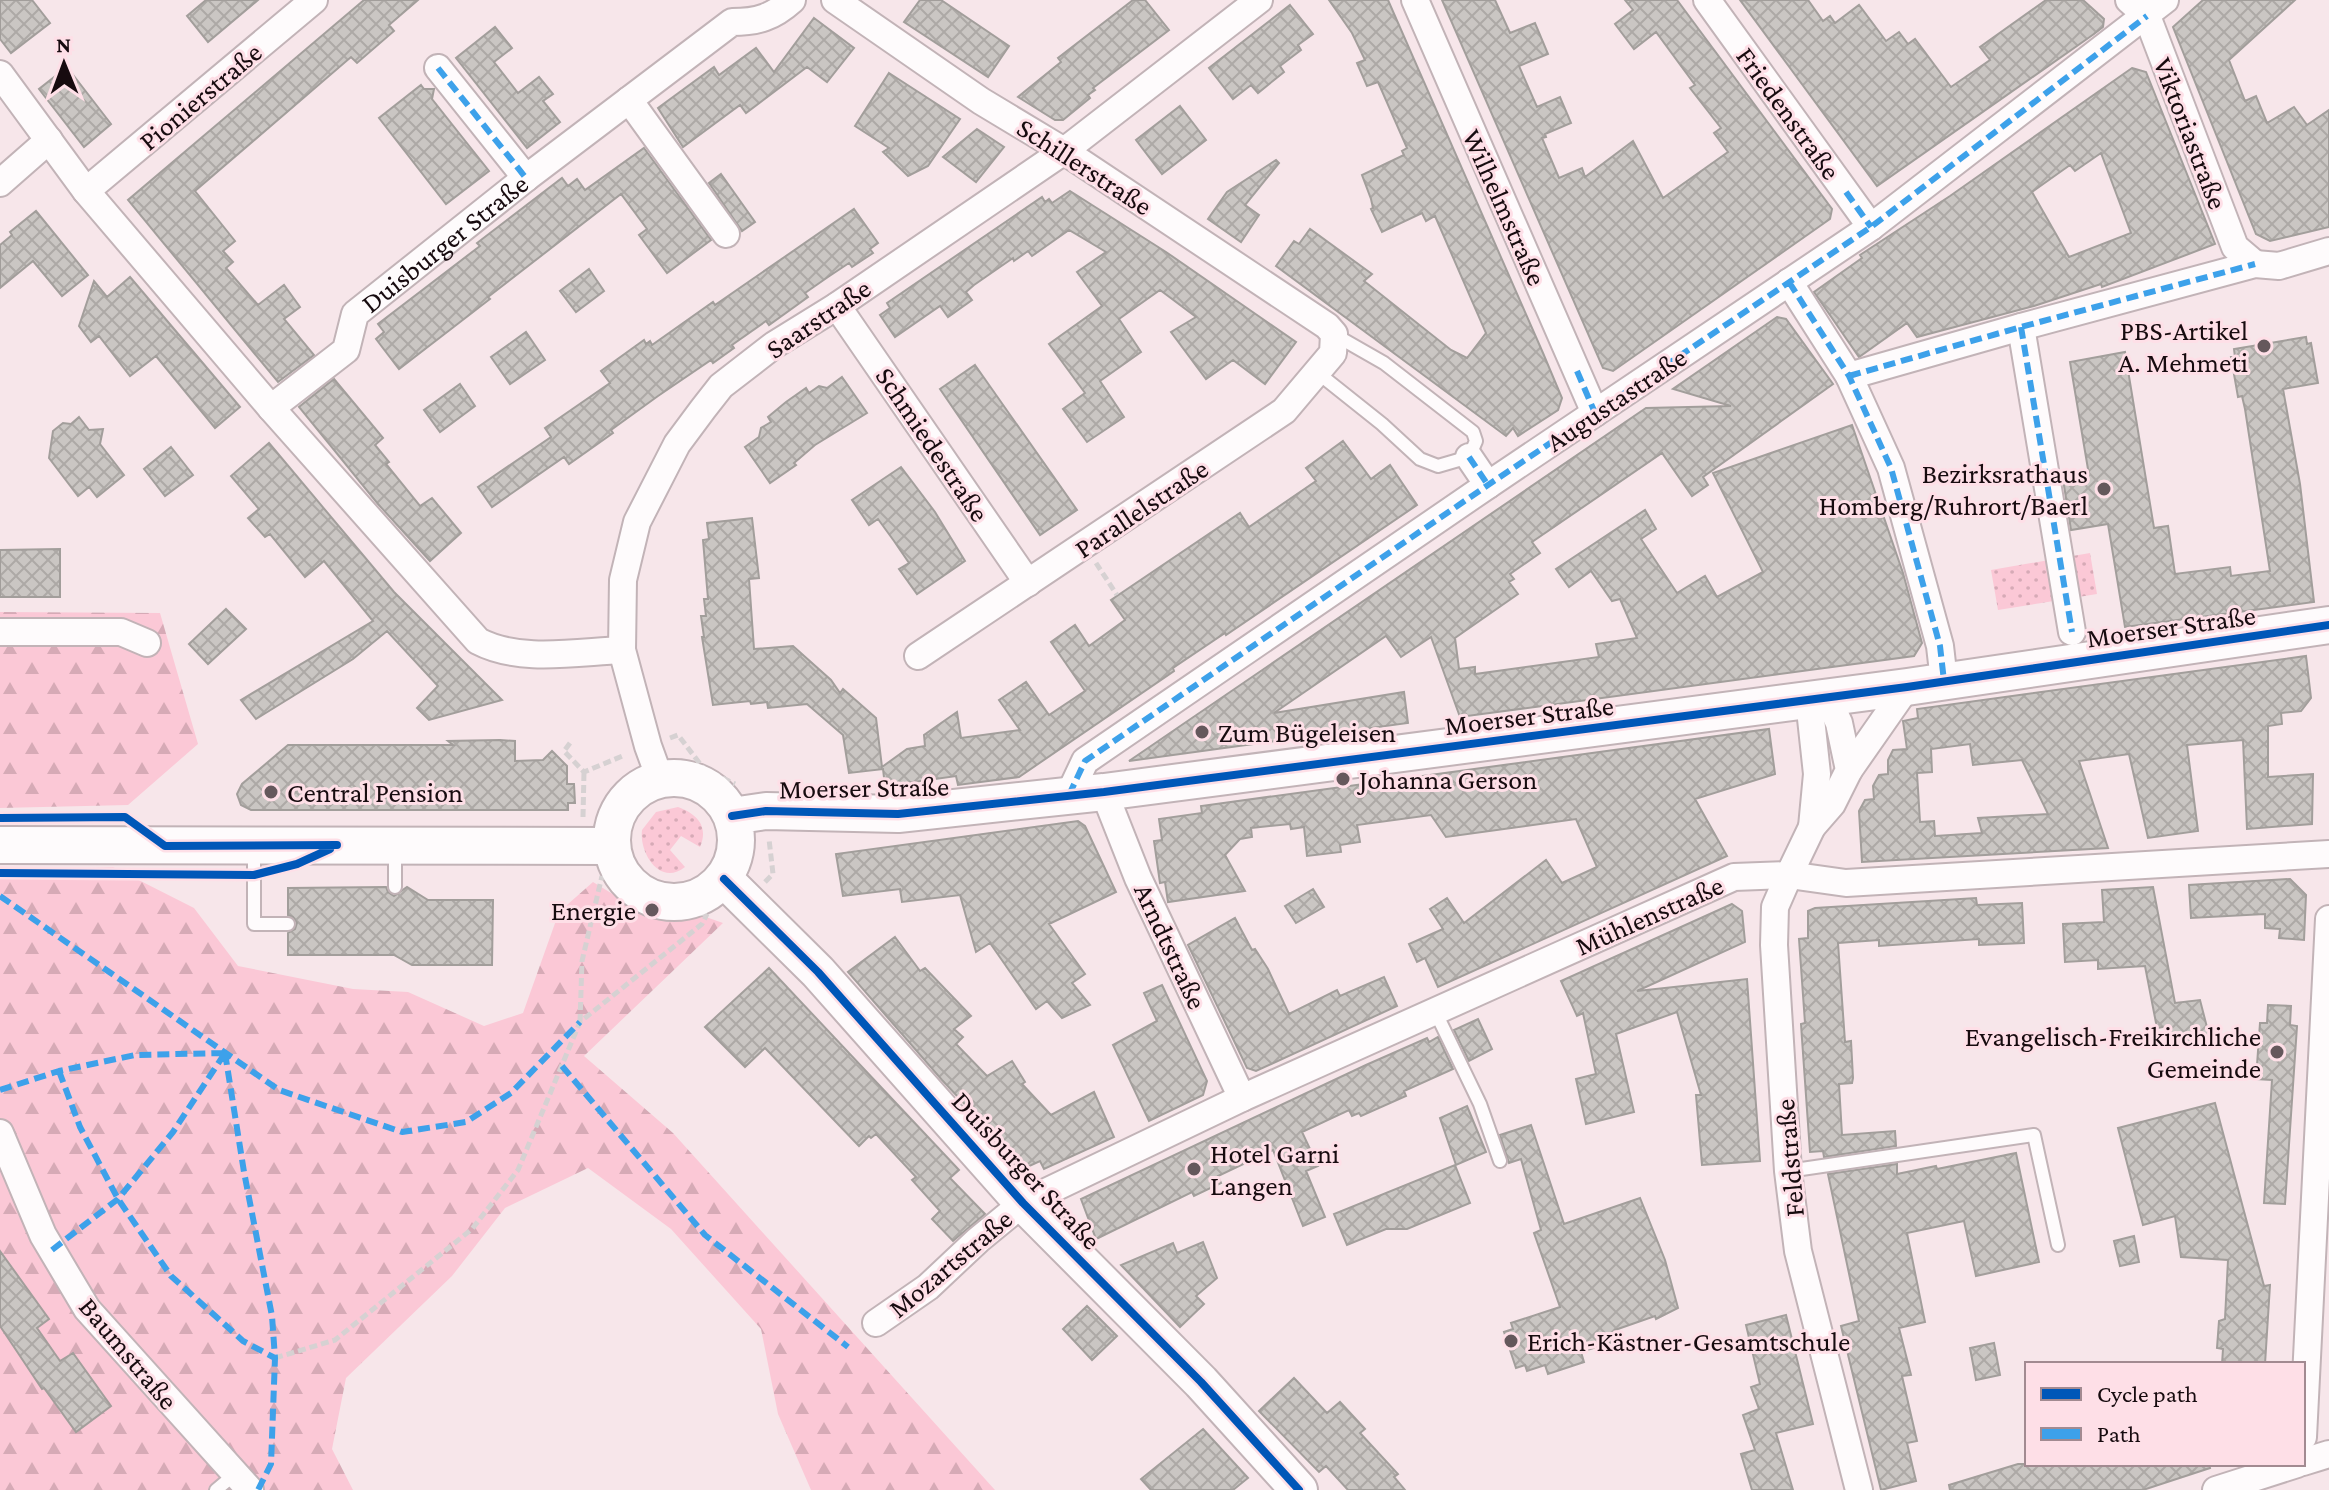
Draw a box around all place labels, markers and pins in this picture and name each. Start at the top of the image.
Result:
place label: PBS-Artikel A. Mehmeti [2118,315,2248,378]
marker: PBS-Artikel A. Mehmeti [2255,337,2273,355]
place label: Bezirksrathaus Homberg/Ruhrort/Baerl [1819,458,2088,521]
marker: Bezirksrathaus Homberg/Ruhrort/Baerl [2095,480,2113,498]
place label: Zum Bügeleisen [1218,717,1396,748]
marker: Zum Bügeleisen [1193,723,1211,741]
place label: Johanna Gerson [1356,764,1537,795]
marker: Johanna Gerson [1334,770,1352,788]
place label: Central Pension [287,777,463,808]
marker: Central Pension [262,783,280,801]
place label: Energie [551,895,636,926]
marker: Energie [643,901,661,919]
place label: Evangelisch-Freikirchliche Gemeinde [1965,1021,2261,1084]
marker: Evangelisch-Freikirchliche Gemeinde [2268,1043,2286,1061]
place label: Hotel Garni Langen [1210,1138,1339,1201]
marker: Hotel Garni Langen [1185,1160,1203,1178]
place label: Erich-Kästner-Gesamtschule [1527,1326,1850,1357]
marker: Erich-Kästner-Gesamtschule [1502,1332,1520,1350]

